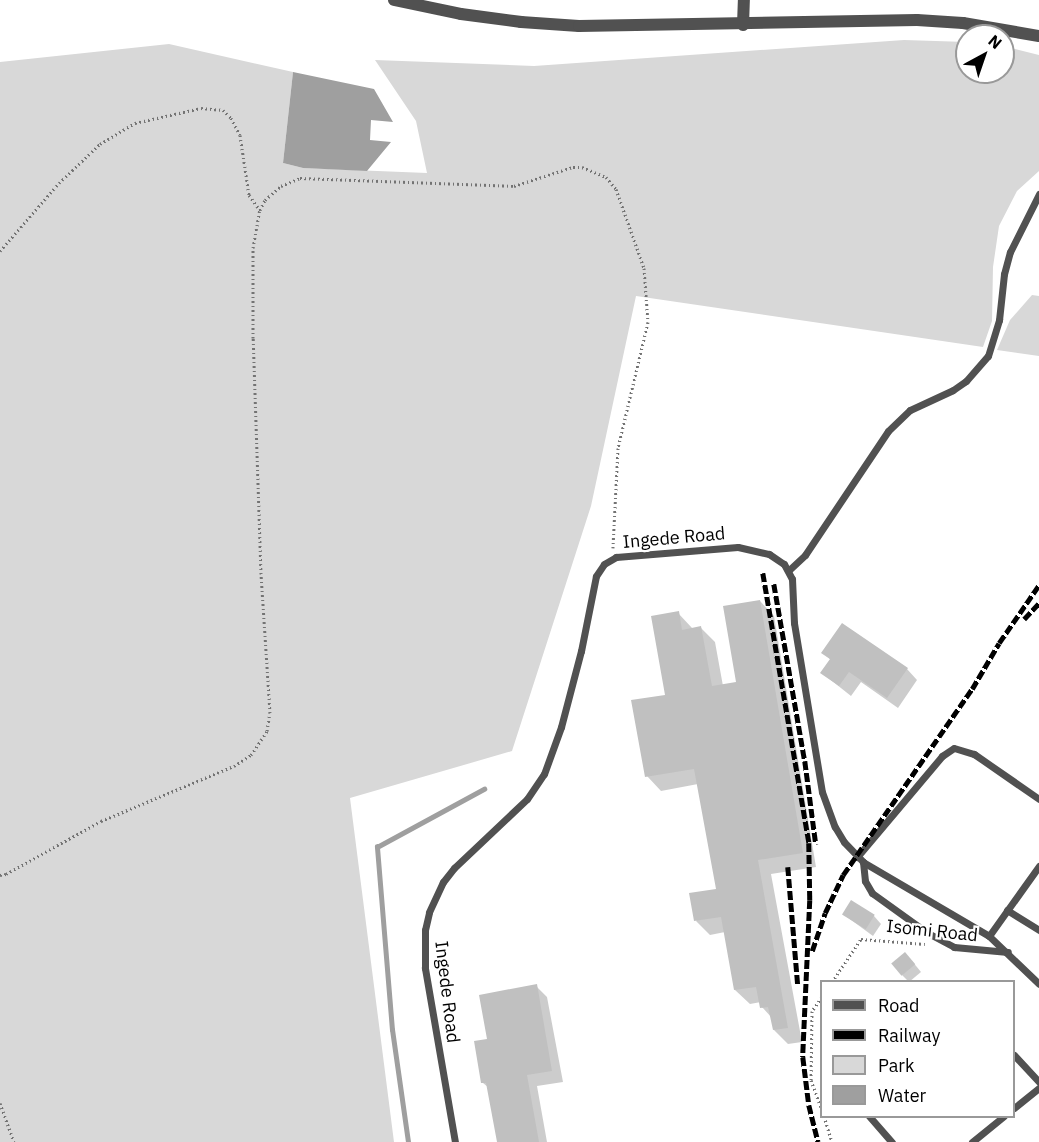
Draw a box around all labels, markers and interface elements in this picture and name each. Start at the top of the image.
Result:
north arrow [955,24,1015,84]
text: N [984,30,1006,53]
street label: Ingede Road [622,523,726,553]
street label: Isomi Road [885,915,979,947]
street label: Ingede Road [430,940,464,1044]
legend [820,980,1015,1118]
text: Road [878,994,919,1017]
text: Railway [878,1024,940,1047]
text: Park [878,1054,914,1077]
text: Water [878,1084,926,1107]

